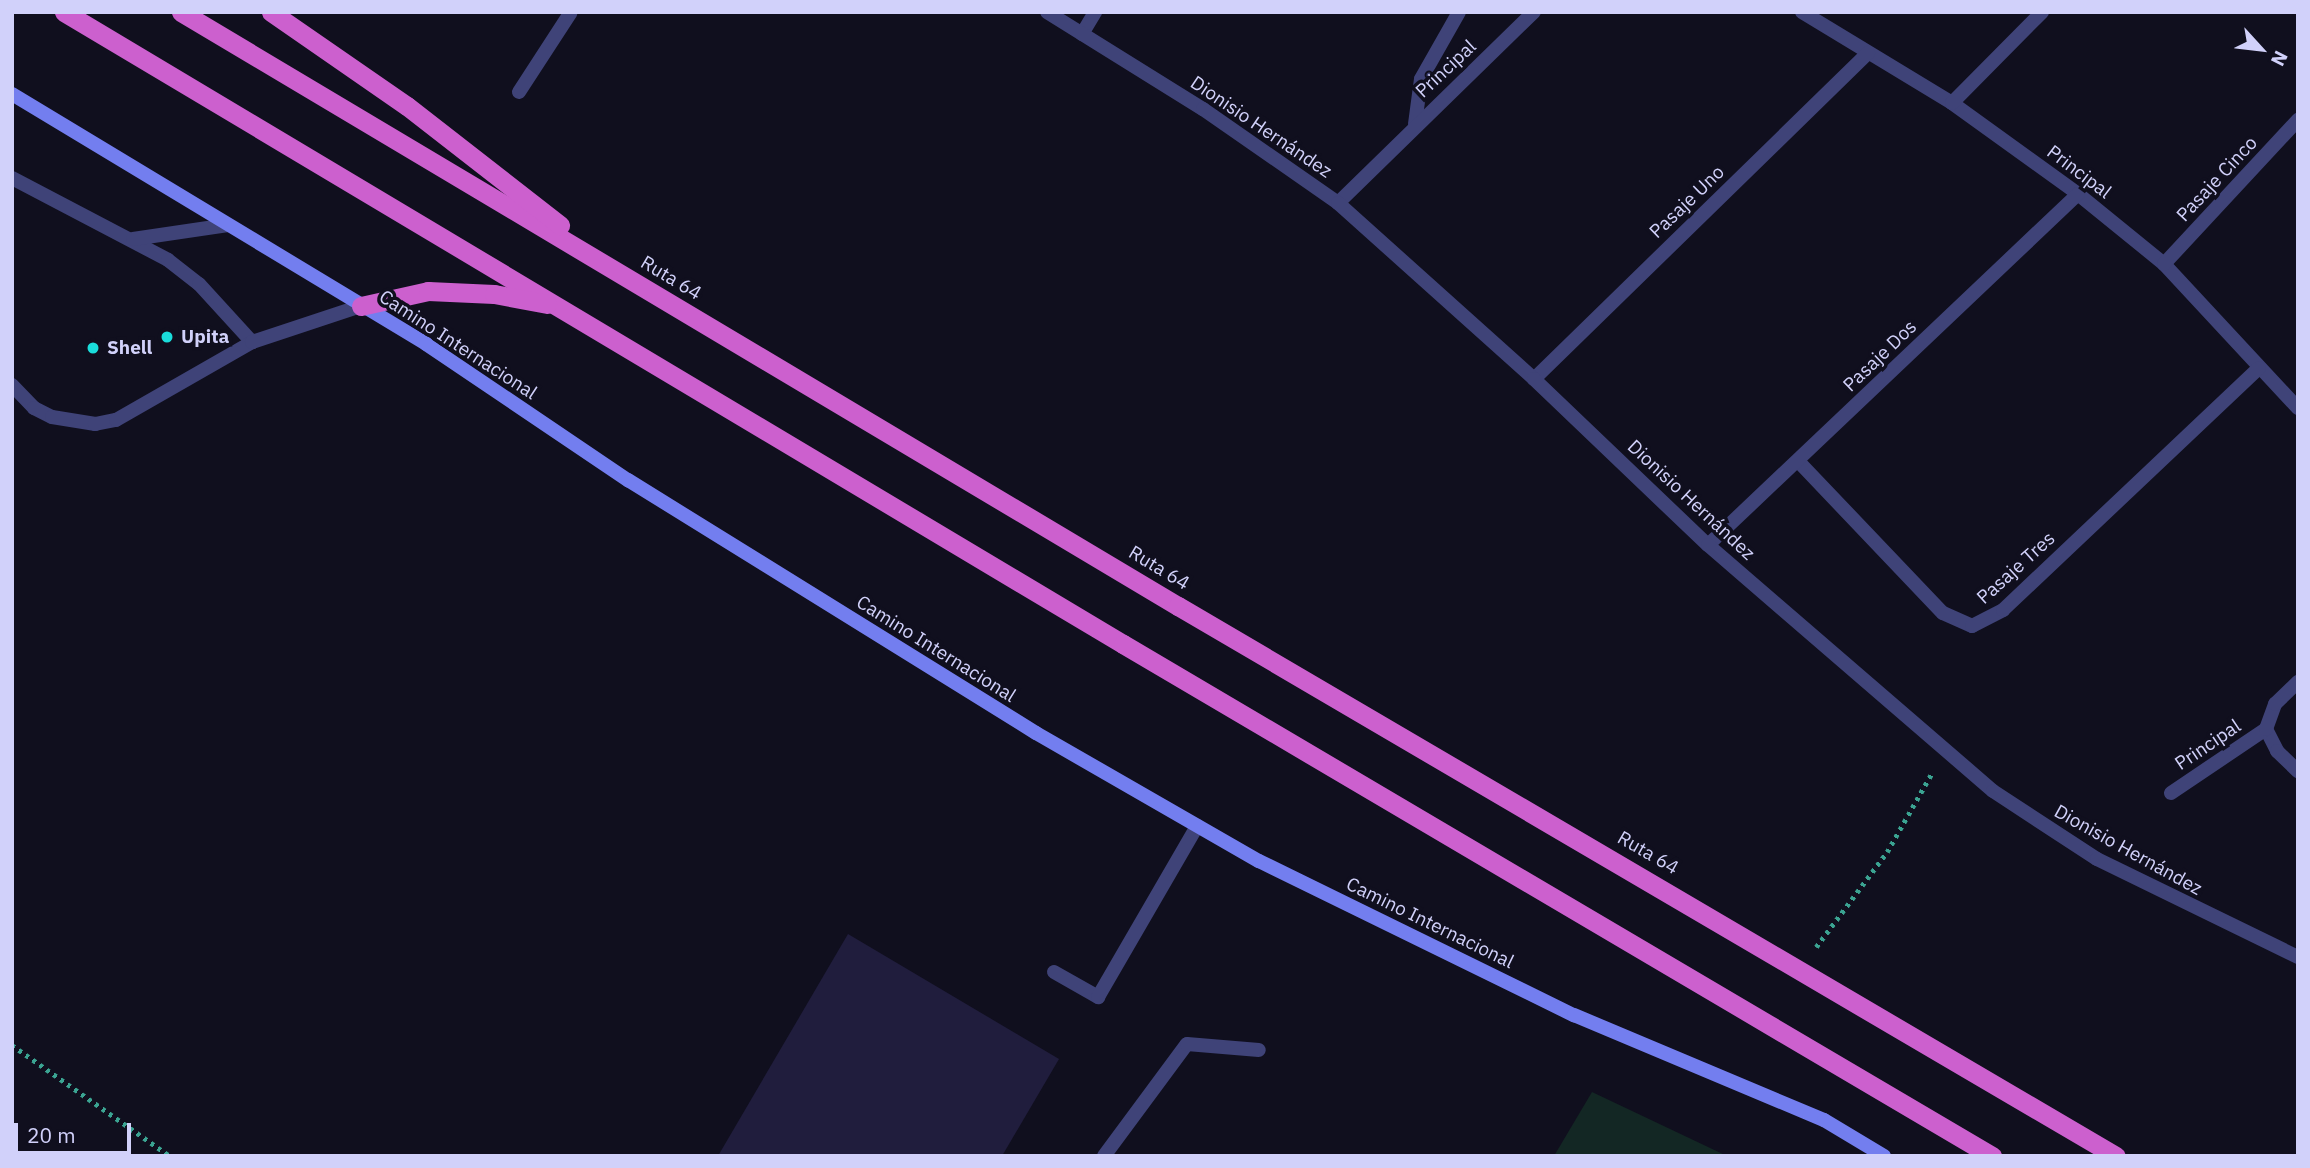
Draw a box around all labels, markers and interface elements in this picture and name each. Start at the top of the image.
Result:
north arrow [2226,14,2296,84]
street label: Principal [1411,35,1481,103]
text: N [2266,47,2294,70]
street label: Dionisio Hernández [1186,71,1336,183]
street label: Pasaje Cinco [2172,132,2262,226]
street label: Principal [2042,140,2116,204]
street label: Pasaje Uno [1645,161,1729,243]
street label: Ruta 64 [636,251,706,305]
street label: Camino Internacional [375,285,541,405]
street label: Pasaje Dos [1839,315,1921,397]
place label: Upita [181,326,229,348]
marker: Upita [159,329,175,345]
place label: Shell [107,337,152,359]
marker: Shell [85,340,101,356]
street label: Dionisio Hernández [1623,435,1759,565]
street label: Pasaje Tres [1972,527,2060,609]
street label: Ruta 64 [1124,541,1194,595]
street label: Camino Internacional [852,591,1020,707]
street label: Principal [2171,715,2245,775]
street label: Dionisio Hernández [2050,800,2206,900]
street label: Ruta 64 [1613,826,1683,880]
street label: Camino Internacional [1343,873,1517,973]
scale bar [18,1108,135,1152]
text: 20 m [27,1121,76,1149]

